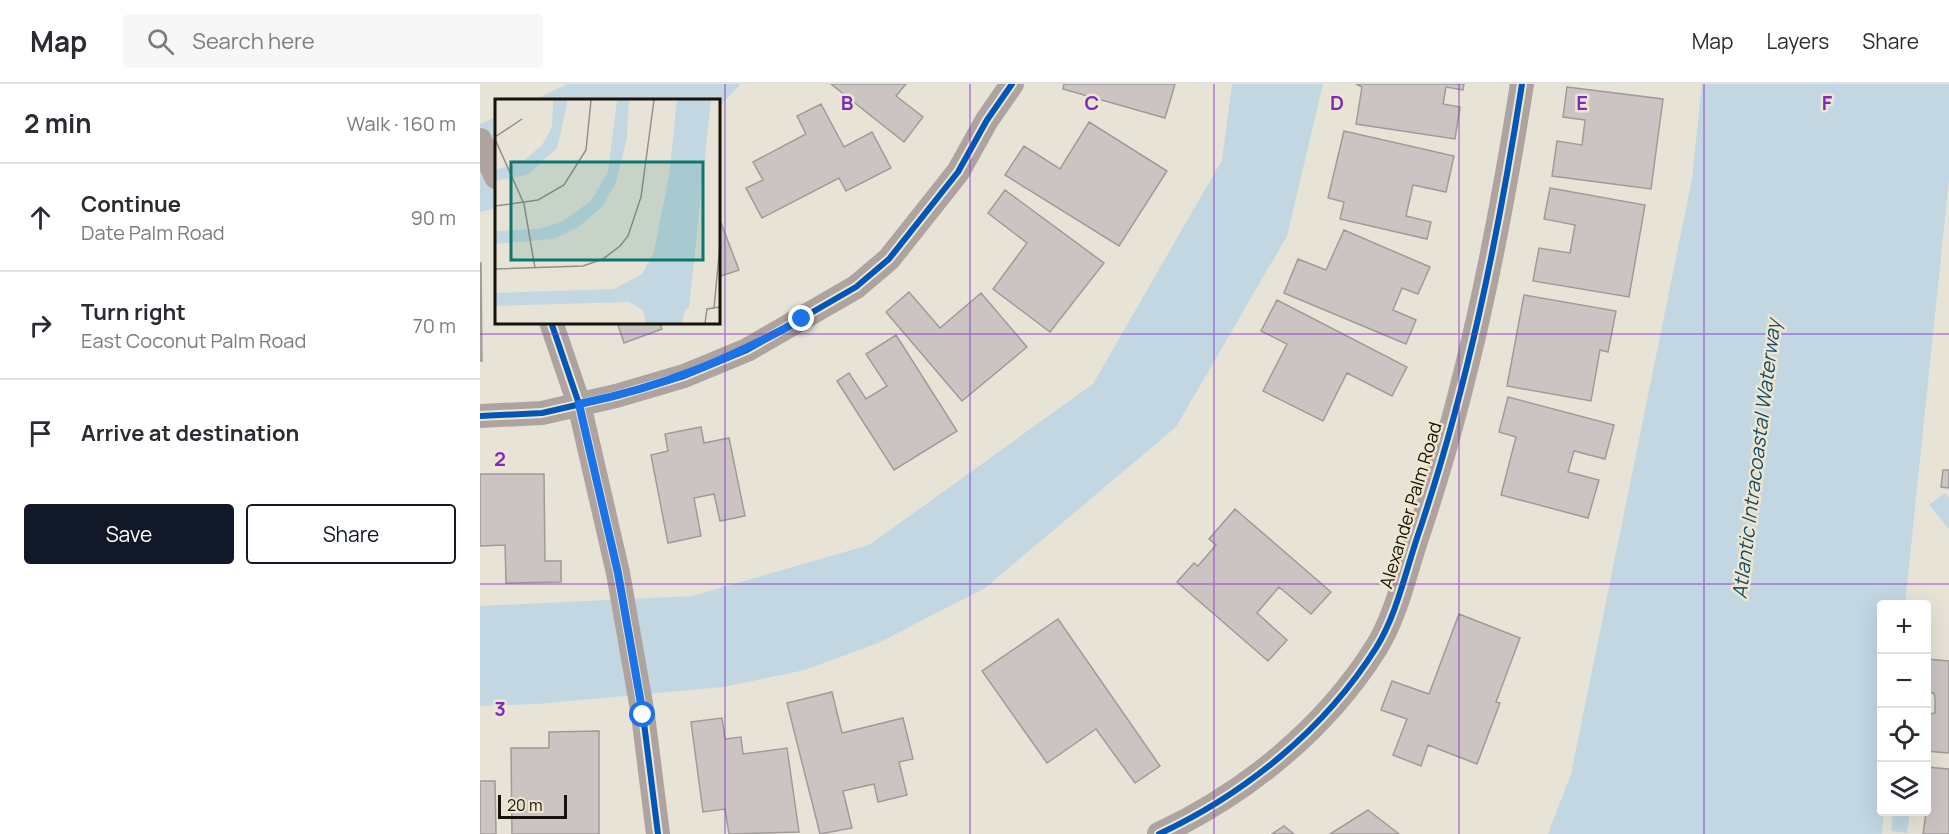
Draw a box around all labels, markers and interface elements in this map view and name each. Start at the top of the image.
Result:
search box [123,14,543,68]
text: Map [30,22,87,60]
icon: search [144,25,177,58]
text: Search here [192,26,315,56]
text: Map [1692,27,1733,55]
text: Layers [1766,27,1829,55]
text: Share [1862,27,1919,55]
text: B [841,89,854,116]
text: C [1085,89,1099,116]
text: D [1330,89,1344,116]
text: E [1576,89,1588,116]
text: F [1822,89,1833,116]
inset map [495,99,720,324]
text: 2 min [24,105,92,141]
text: Walk · 160 m [347,110,456,137]
text: Continue [81,189,181,219]
icon: ahead [24,201,57,234]
text: 90 m [410,204,456,231]
text: Date Palm Road [81,219,225,246]
text: Turn right [81,297,186,327]
route end [788,305,814,331]
icon: right [24,309,57,342]
text: 70 m [413,312,456,339]
water label: Atlantic Intracoastal Waterway [1725,315,1787,600]
text: East Coconut Palm Road [81,327,306,354]
icon: arrive [24,417,57,450]
text: Arrive at destination [81,418,299,448]
street label: Alexander Palm Road [1373,419,1447,591]
text: 2 [494,445,506,472]
button: Save [24,504,234,564]
button: Share [246,504,456,564]
map controls [1877,600,1931,816]
button: + [1877,600,1931,654]
button: − [1877,654,1931,708]
text: 3 [494,695,506,722]
route start [629,701,655,727]
button: locate [1877,708,1931,762]
button: layers [1877,762,1931,816]
scale bar [498,792,567,820]
text: 20 m [507,794,543,816]

